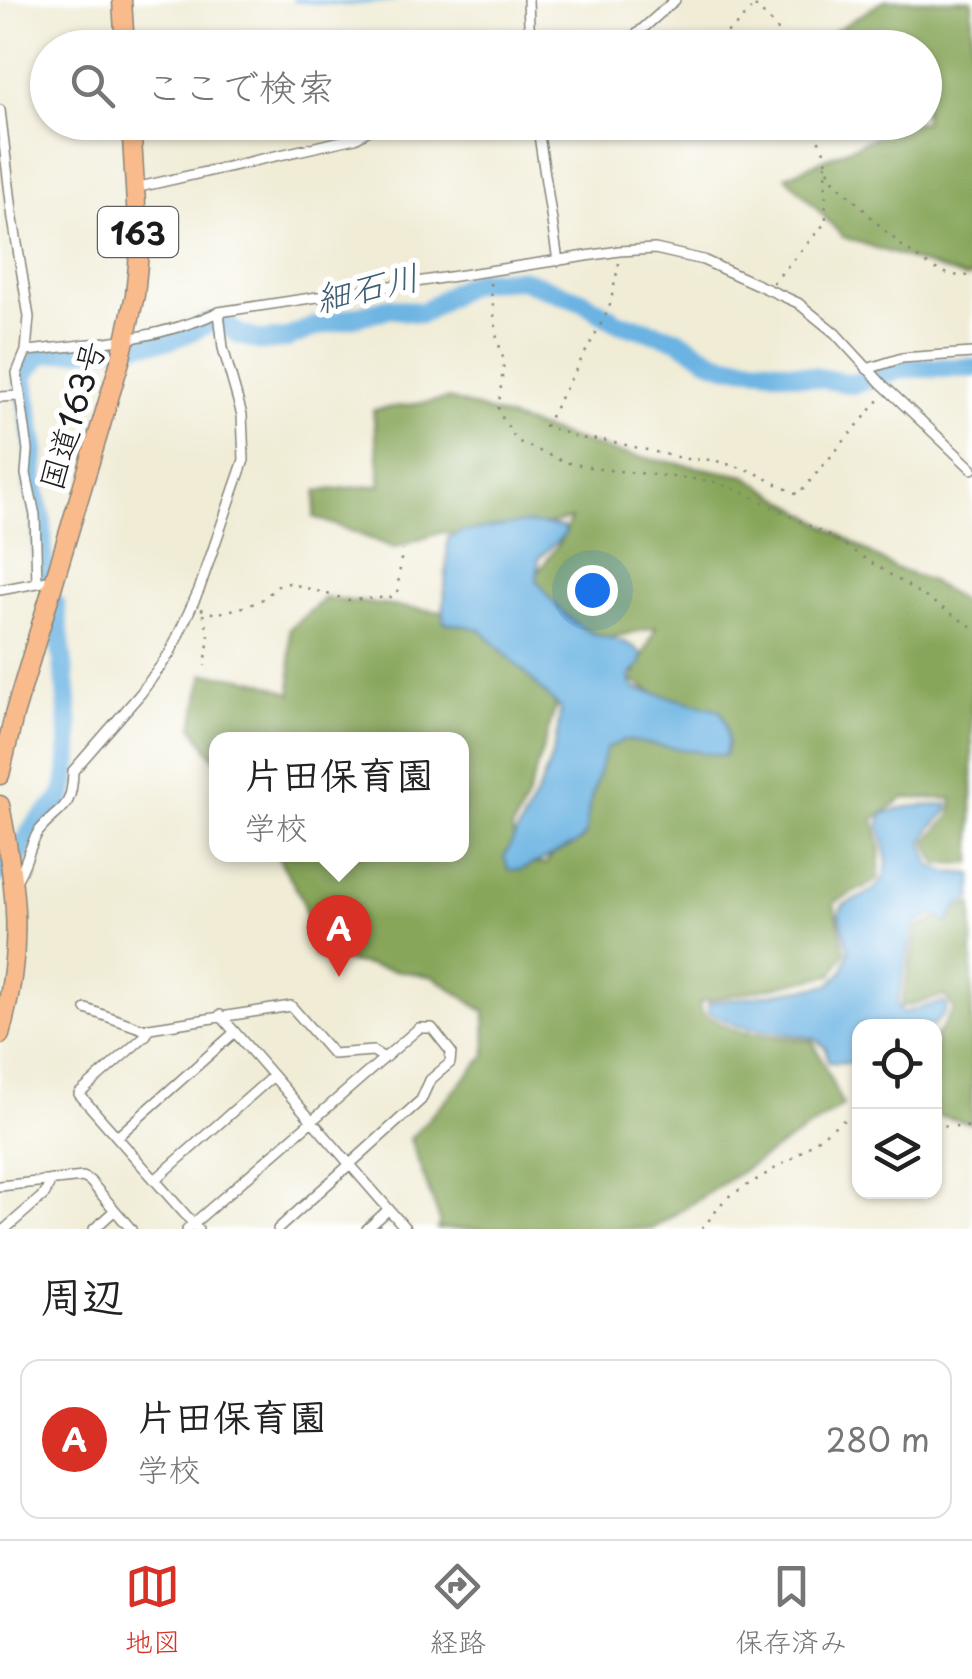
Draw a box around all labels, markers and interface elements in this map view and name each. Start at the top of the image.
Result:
search box [30,30,942,140]
text: ここで検索 [145,57,335,114]
icon: search [65,58,120,113]
road number: 163 [98,207,178,257]
water label: 細石川 [310,248,424,324]
street label: 国道163号 [26,334,116,496]
your location [567,565,618,616]
popup [209,732,469,862]
text: 片田保育園 [244,745,434,802]
text: 学校 [244,802,308,850]
pin: A [306,894,372,977]
map controls [852,1019,942,1199]
button: locate [852,1019,942,1109]
button: layers [852,1109,942,1199]
text: 周辺 [40,1263,124,1326]
text: 片田保育園 [137,1387,327,1444]
text: A [62,1415,87,1463]
text: 280 m [826,1415,930,1463]
text: 学校 [137,1444,201,1492]
tab: 地図 [125,1559,181,1662]
tab: 経路 [430,1559,486,1662]
tab: 保存済み [735,1559,847,1662]

